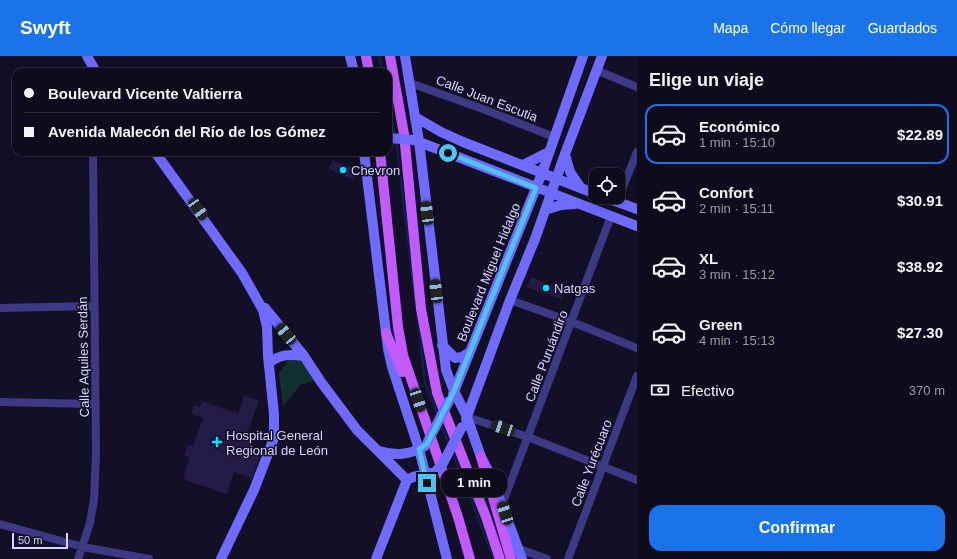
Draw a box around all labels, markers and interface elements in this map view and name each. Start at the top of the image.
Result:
text: Swyft [20,17,71,38]
text: Mapa [713,20,748,36]
text: Cómo llegar [770,20,846,36]
text: Guardados [868,20,937,36]
text: Elige un viaje [649,70,764,90]
street label: Calle Juan Escutia [434,72,540,125]
text: Boulevard Vicente Valtierra [48,85,242,102]
icon: car [651,116,687,152]
text: Económico [699,118,780,135]
text: Avenida Malecón del Río de los Gómez [48,123,326,140]
text: $22.89 [897,126,943,143]
text: 1 min · 15:10 [699,135,775,150]
route start [439,144,457,162]
place label: Chevron [351,163,400,178]
marker: Chevron [338,165,348,175]
map controls [589,168,625,204]
button: locate [589,168,625,204]
icon: car [651,182,687,218]
text: Confort [699,184,753,201]
text: $30.91 [897,192,943,209]
car [186,196,210,222]
car [420,200,434,226]
street label: Boulevard Miguel Hidalgo [454,201,523,344]
text: 2 min · 15:11 [699,201,774,216]
icon: car [651,248,687,284]
text: XL [699,250,718,267]
text: $38.92 [897,258,943,275]
text: 3 min · 15:12 [699,267,775,282]
car [429,278,443,304]
place label: Natgas [554,281,596,296]
marker: Natgas [541,283,551,293]
street label: Calle Aquiles Serdán [75,297,92,417]
street label: Calle Puruándiro [522,308,571,404]
icon: car [651,314,687,350]
text: Green [699,316,742,333]
car [274,321,298,347]
text: $27.30 [897,324,943,341]
text: 4 min · 15:13 [699,333,775,348]
icon: cash [649,379,671,401]
text: Efectivo [681,382,734,399]
text: 370 m [909,383,945,398]
car [408,387,428,413]
street label: Calle Yurécuaro [568,417,615,509]
car [490,418,516,438]
place label: Hospital General Regional de León [226,428,328,458]
marker: Hospital General Regional de León [211,436,223,448]
callout: 1 min [441,469,507,497]
route end [418,474,436,492]
text: 1 min [457,475,491,490]
car [496,500,514,526]
button: Confirmar [649,505,945,551]
scale bar [12,531,68,550]
text: 50 m [18,534,42,546]

